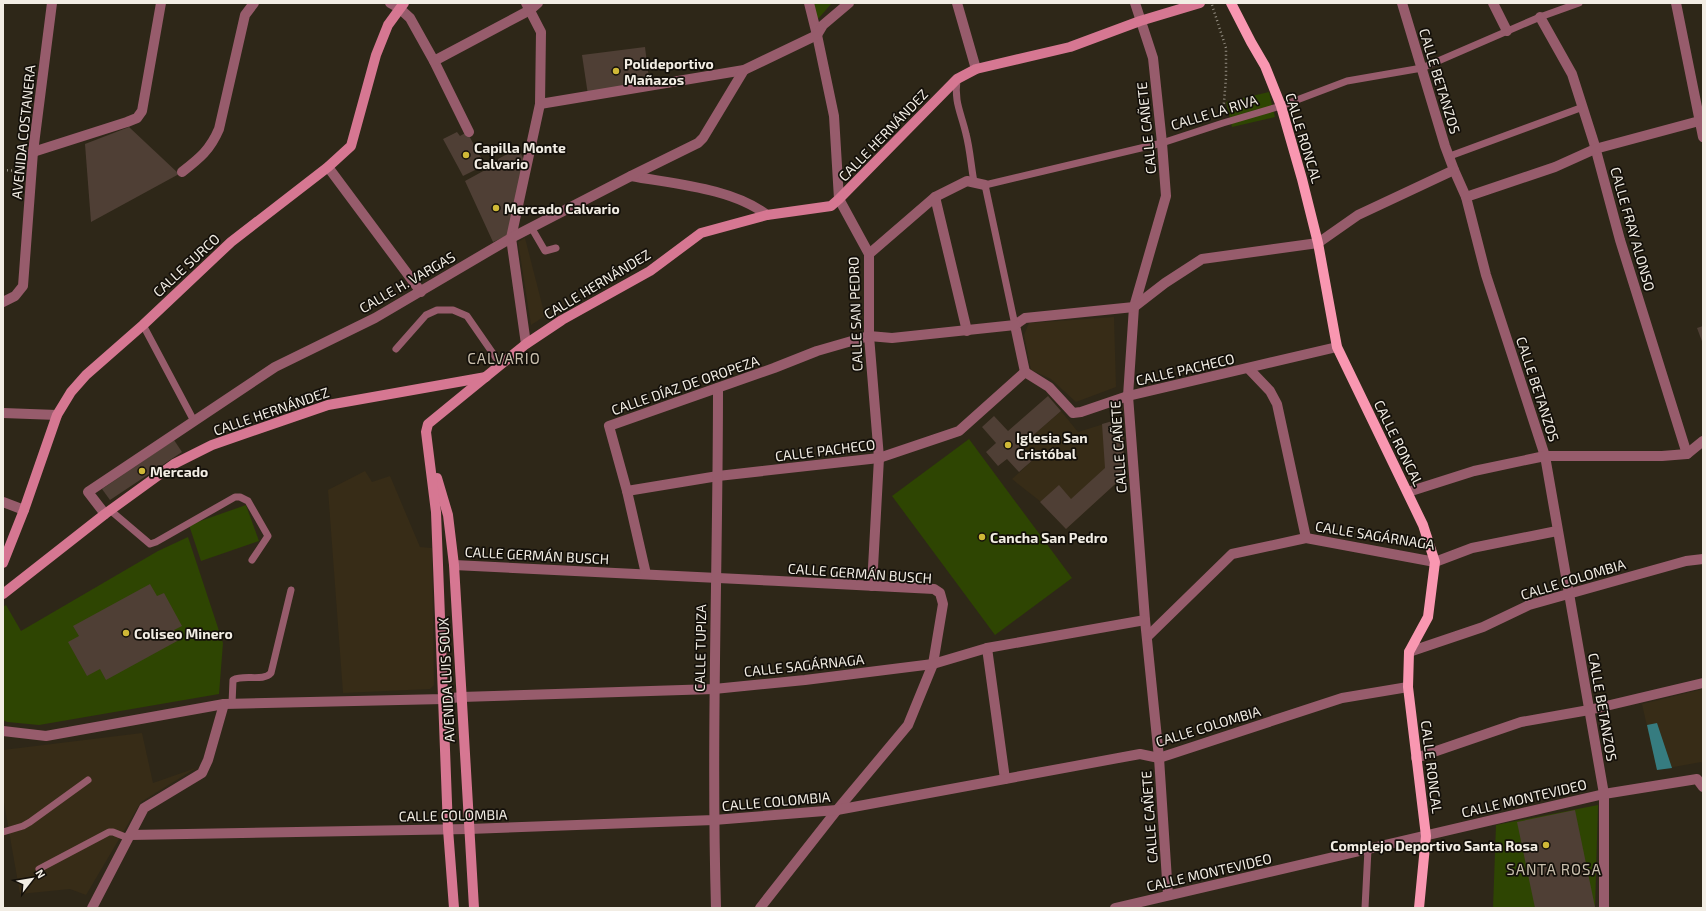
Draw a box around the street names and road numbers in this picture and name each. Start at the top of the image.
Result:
street label: CALLE BETANZOS [1416,26,1464,136]
street label: AVENIDA COSTANERA [7,64,39,200]
street label: CALLE CAÑETE [1133,81,1159,175]
street label: CALLE HERNÁNDEZ [835,85,931,185]
street label: CALLE LA RIVA [1169,91,1260,133]
street label: CALLE RONCAL [1282,91,1326,185]
street label: CALLE FRAY ALONSO [1607,165,1659,293]
street label: CALLE SURCO [149,230,223,300]
street label: CALLE HERNÁNDEZ [541,245,653,323]
street label: CALLE H. VARGAS [356,248,458,316]
street label: CALLE SAN PEDRO [844,256,866,372]
street label: CALLE BETANZOS [1513,334,1563,444]
street label: CALLE PACHECO [1134,349,1236,389]
street label: CALLE DÍAZ DE OROPEZA [609,352,761,418]
street label: CALLE HERNÁNDEZ [211,383,331,439]
street label: CALLE RONCAL [1371,397,1427,489]
street label: CALLE CAÑETE [1106,400,1130,494]
street label: CALLE PACHECO [774,435,876,465]
street label: CALLE SAGÁRNAGA [1314,517,1436,553]
street label: CALLE GERMÁN BUSCH [464,543,610,567]
street label: CALLE COLOMBIA [1518,555,1628,603]
street label: CALLE GERMÁN BUSCH [787,559,933,587]
street label: CALLE TUPIZA [691,604,709,692]
street label: AVENIDA LUIS SOUX [434,617,458,743]
street label: CALLE SAGÁRNAGA [743,650,865,680]
street label: CALLE BETANZOS [1585,652,1621,763]
street label: CALLE COLOMBIA [1153,702,1263,750]
street label: CALLE RONCAL [1418,719,1446,815]
street label: CALLE CAÑETE [1137,770,1161,864]
street label: CALLE MONTEVIDEO [1460,775,1588,821]
street label: CALLE COLOMBIA [721,788,831,814]
street label: CALLE COLOMBIA [398,806,508,824]
street label: CALLE MONTEVIDEO [1145,849,1273,895]

